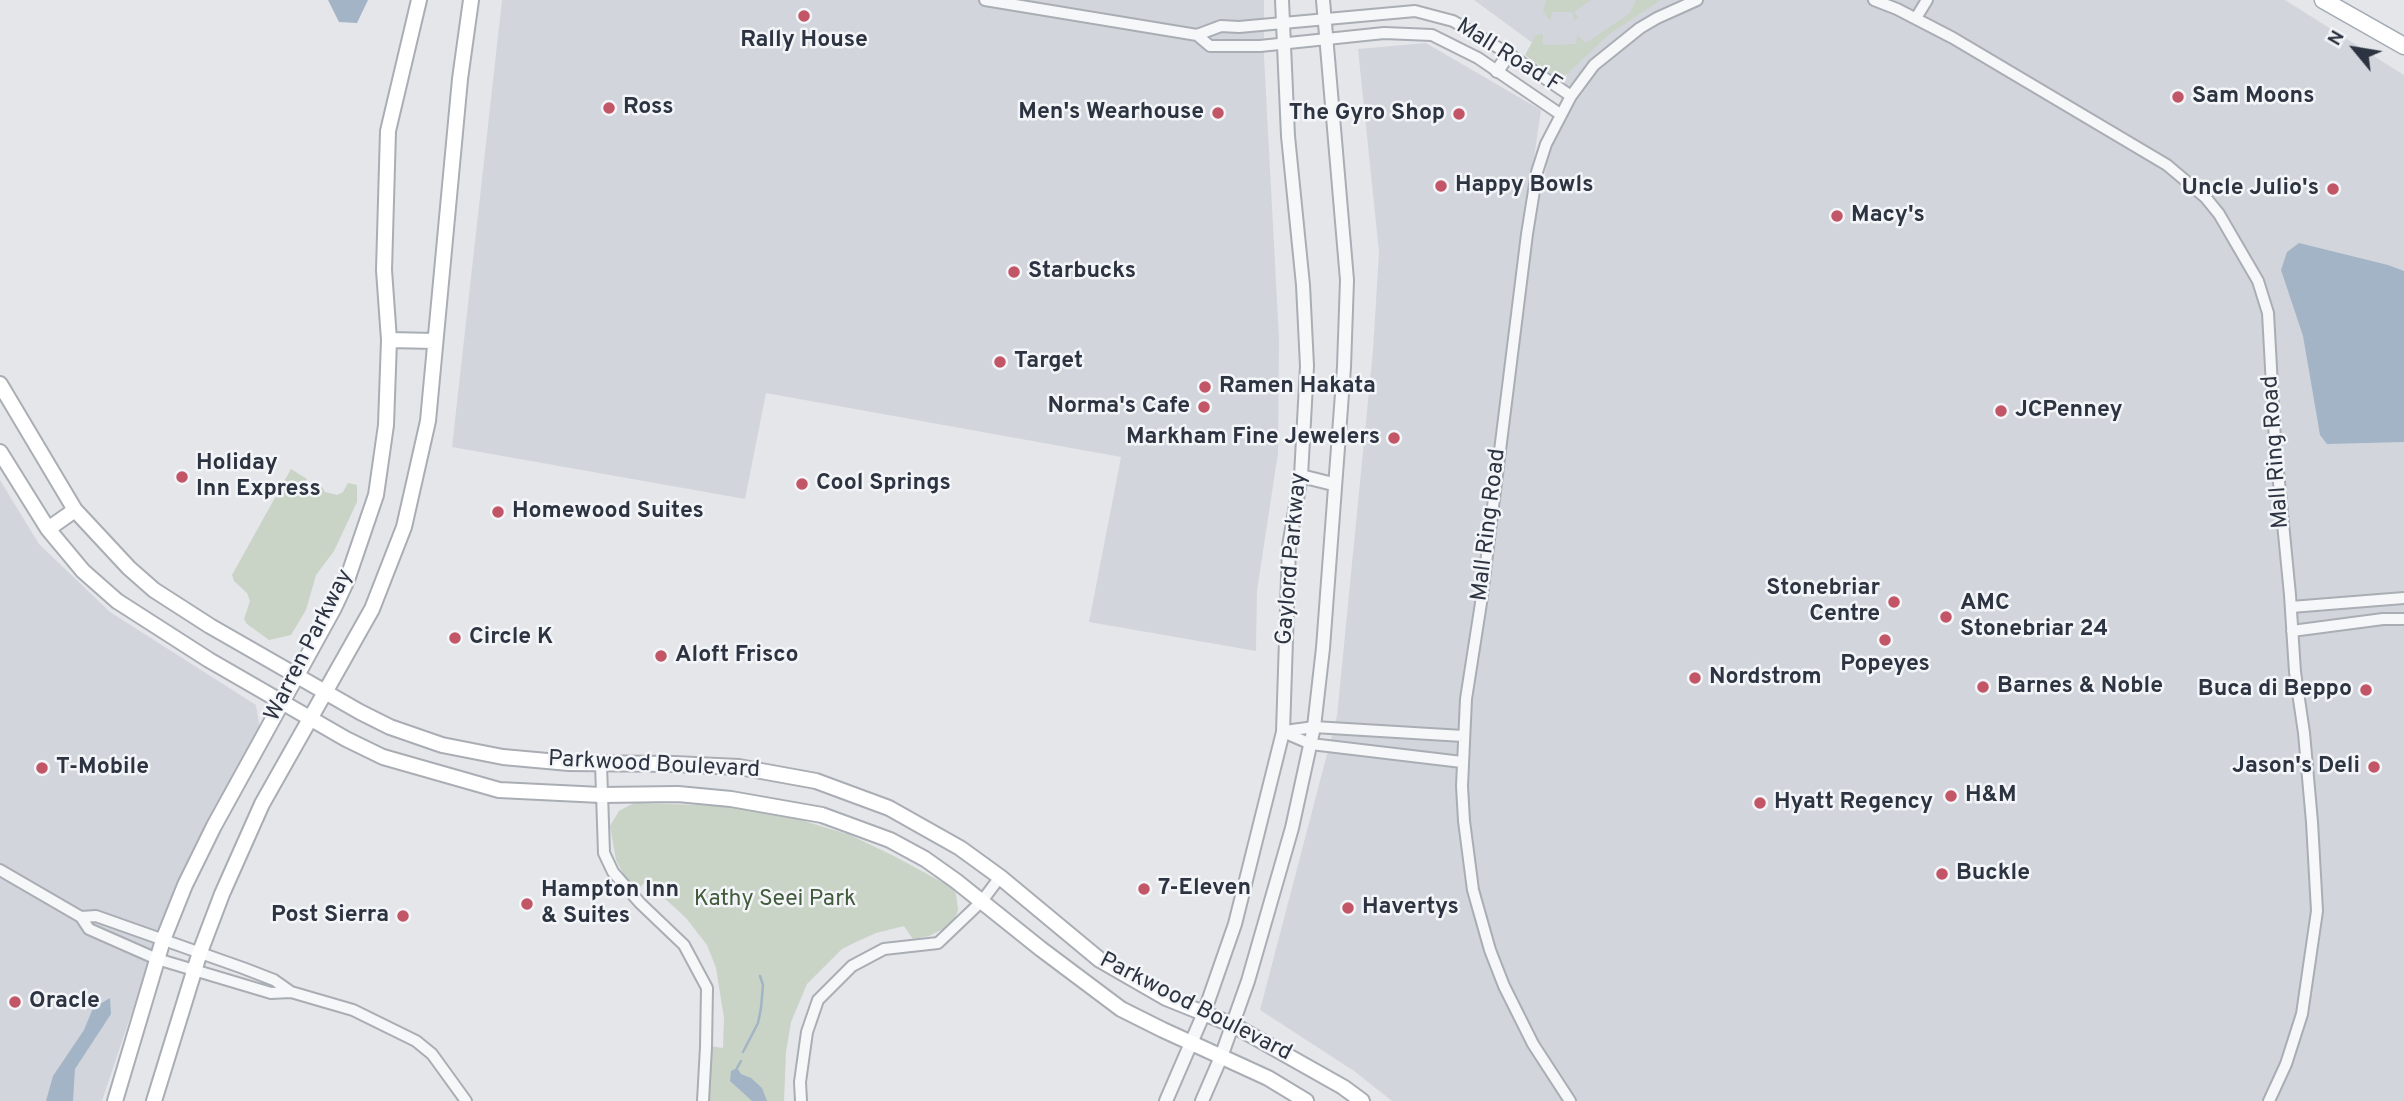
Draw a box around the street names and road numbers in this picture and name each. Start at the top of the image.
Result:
street label: Mall Road F [1450,14,1566,100]
street label: Mall Ring Road [2258,375,2296,529]
street label: Mall Ring Road [1467,447,1513,603]
street label: Gaylord Parkway [1272,472,1314,646]
street label: Warren Parkway [260,565,360,727]
street label: Parkwood Boulevard [547,747,761,785]
street label: Parkwood Boulevard [1094,948,1296,1068]

